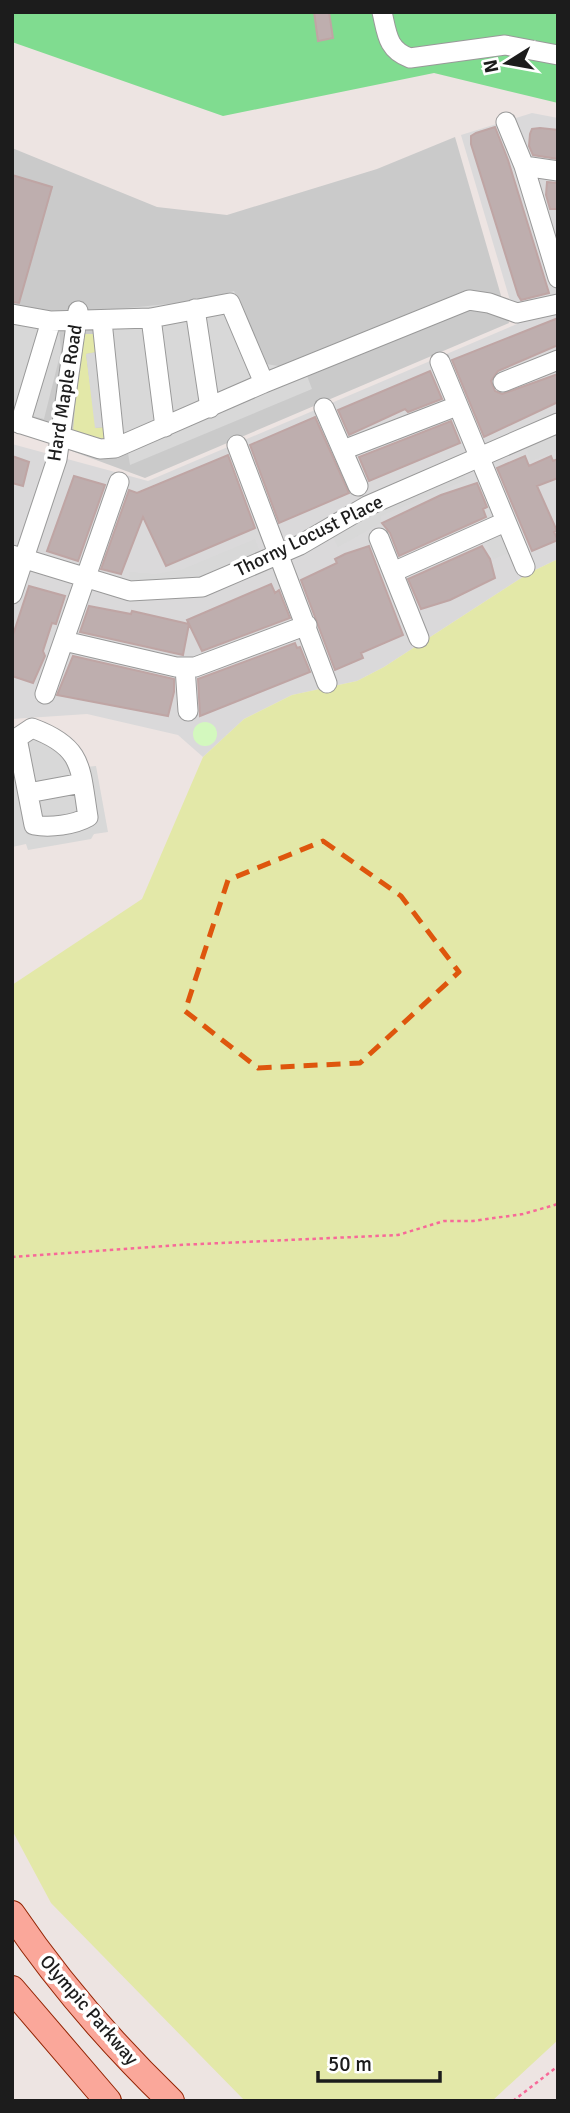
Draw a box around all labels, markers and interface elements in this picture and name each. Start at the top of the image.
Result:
north arrow [472,28,542,98]
text: N [478,57,504,75]
street label: Hard Maple Road [42,323,88,463]
street label: Thorny Locust Place [231,490,387,582]
street label: Olympic Parkway [34,1950,144,2070]
scale bar [318,2039,440,2084]
text: 50 m [328,2051,372,2077]

